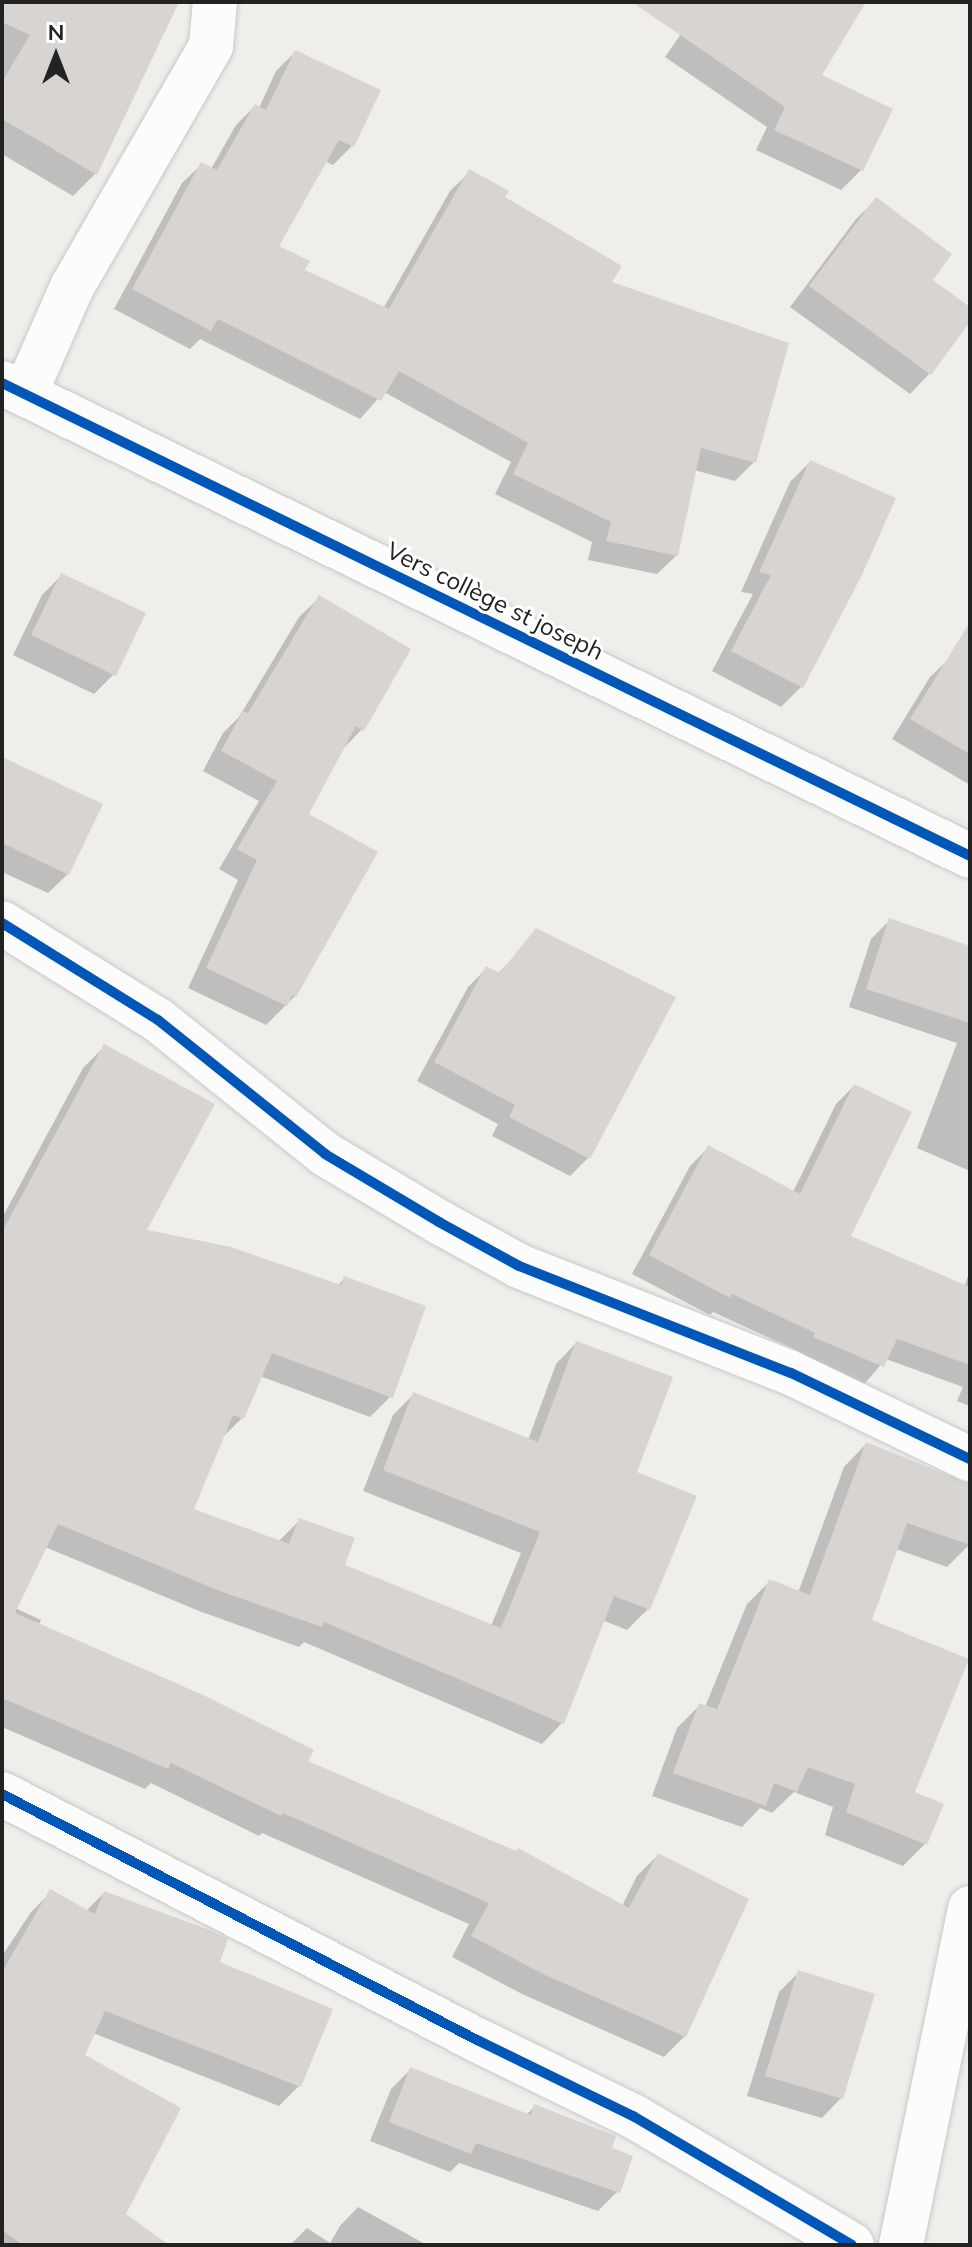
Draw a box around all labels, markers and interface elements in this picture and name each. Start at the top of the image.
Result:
north arrow [16,16,96,96]
text: N [48,18,64,46]
street label: Vers collège st joseph [382,536,608,666]

